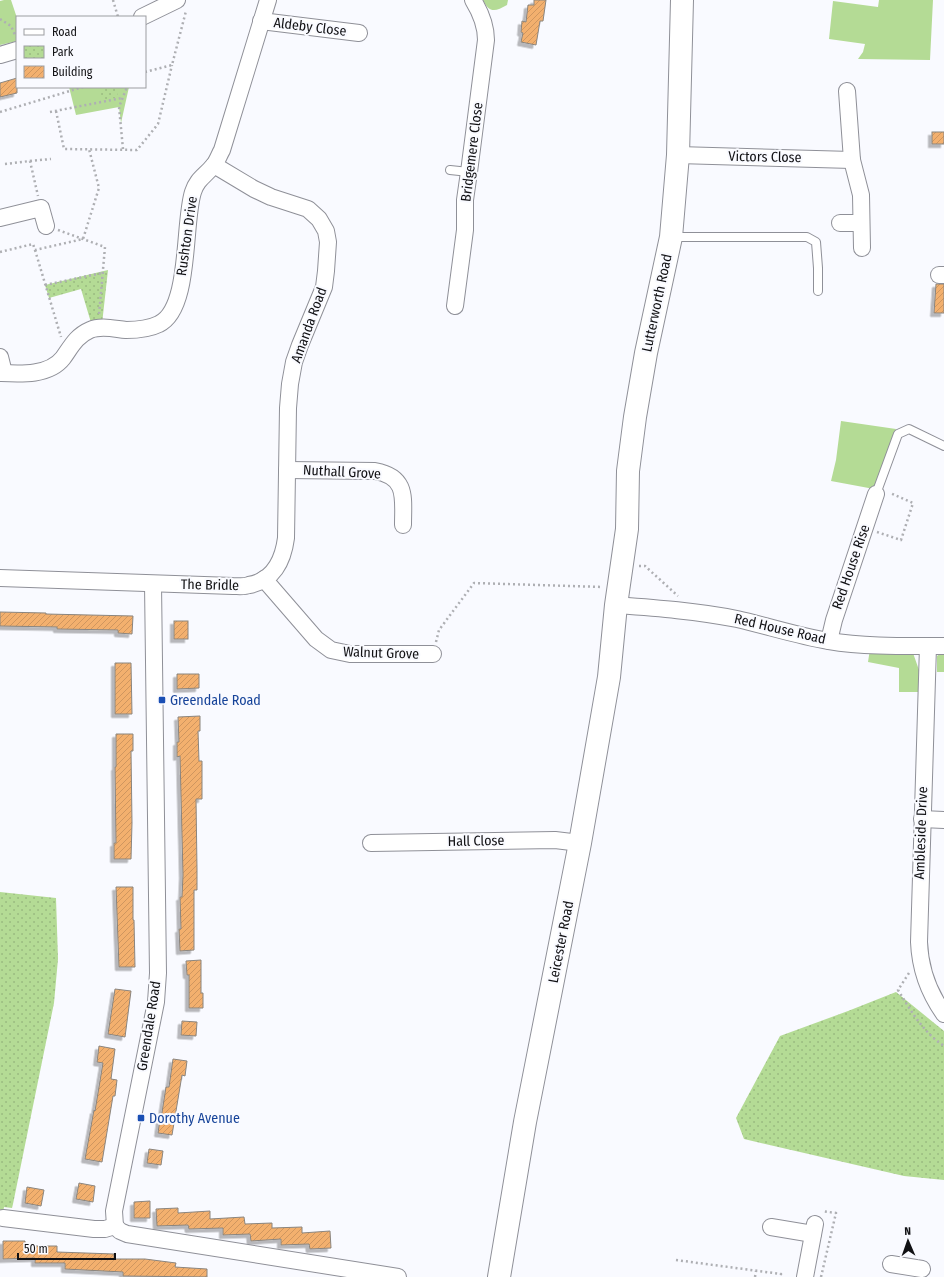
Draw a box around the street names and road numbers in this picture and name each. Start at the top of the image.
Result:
street label: Aldeby Close [273,14,347,40]
street label: Bridgemere Close [457,101,487,203]
street label: Victors Close [728,148,802,166]
street label: Rushton Drive [173,195,201,277]
street label: Lutterworth Road [638,252,676,354]
street label: Amanda Road [287,285,331,365]
street label: Nuthall Grove [303,461,382,483]
street label: Red House Rise [829,522,873,612]
street label: The Bridle [181,576,239,594]
street label: Red House Road [733,610,827,648]
street label: Walnut Grove [343,643,419,663]
street label: Ambleside Drive [911,786,931,880]
street label: Hall Close [447,832,505,850]
street label: Leicester Road [545,899,577,985]
street label: Greendale Road [134,980,164,1072]

